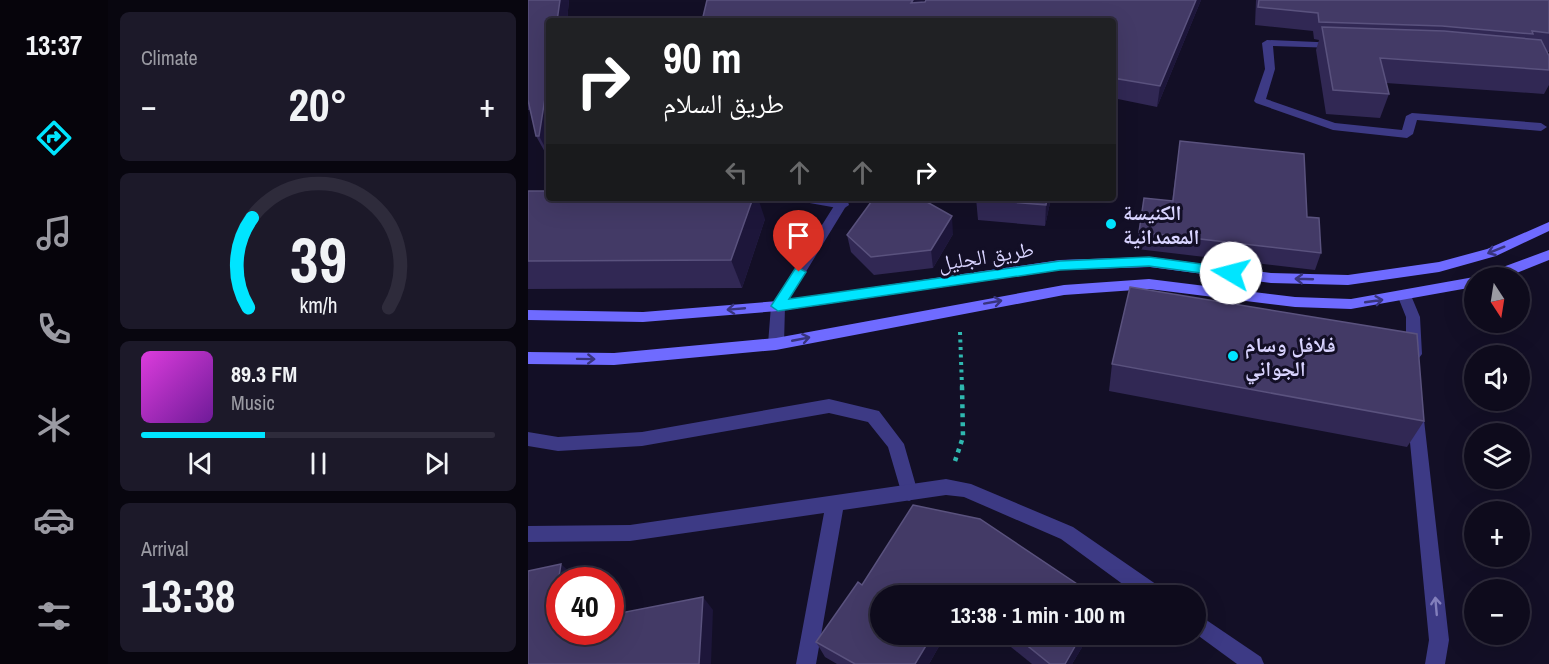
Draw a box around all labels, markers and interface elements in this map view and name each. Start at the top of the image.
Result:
text: 13:37 [26,27,82,63]
text: 90 m [663,30,742,86]
icon: right [564,42,642,120]
text: Climate [141,44,198,71]
text: 20° [288,74,348,135]
text: − [141,83,157,127]
text: + [479,83,495,127]
text: طريق السلام [663,85,784,121]
icon: directions [33,117,75,159]
icon: left [720,156,753,189]
icon: ahead [783,156,816,189]
icon: ahead [846,156,879,189]
icon: right [909,156,942,189]
place label: الكنيسة المعمدانية [1123,198,1200,251]
pin [773,210,824,272]
icon: music [33,212,75,254]
marker: الكنيسة المعمدانية [1104,217,1118,231]
text: 39 [290,218,346,302]
icon: arrive [782,219,815,252]
street label: طريق الجليل [936,234,1036,278]
position arrow [1199,241,1263,305]
one-way arrow [1487,245,1505,256]
north arrow [1464,267,1530,333]
map controls [1464,267,1530,645]
one-way arrow [1295,274,1315,285]
text: km/h [299,292,337,321]
one-way arrow [1364,295,1384,306]
one-way arrow [983,297,1002,308]
one-way arrow [726,304,746,315]
icon: phone [33,308,75,350]
place label: فلافل وسام الجواني [1245,330,1336,385]
one-way arrow [791,333,811,344]
button: sound [1464,345,1530,411]
marker: فلافل وسام الجواني [1226,349,1240,363]
one-way arrow [576,353,596,364]
text: 89.3 FM [231,359,297,389]
text: Music [231,389,275,416]
icon: climate [33,404,75,446]
button: layers [1464,423,1530,489]
icon: previous [184,447,217,480]
icon: pause [302,447,335,480]
icon: next [420,447,453,480]
icon: car [33,499,75,541]
button: + [1464,501,1530,567]
text: Arrival [141,535,188,562]
text: 13:38 [141,565,235,626]
speed limit sign: 40 [546,567,624,645]
button: − [1464,579,1530,645]
icon: filters [33,595,75,637]
one-way arrow [1430,597,1441,617]
text: 13:38 · 1 min · 100 m [951,600,1125,630]

